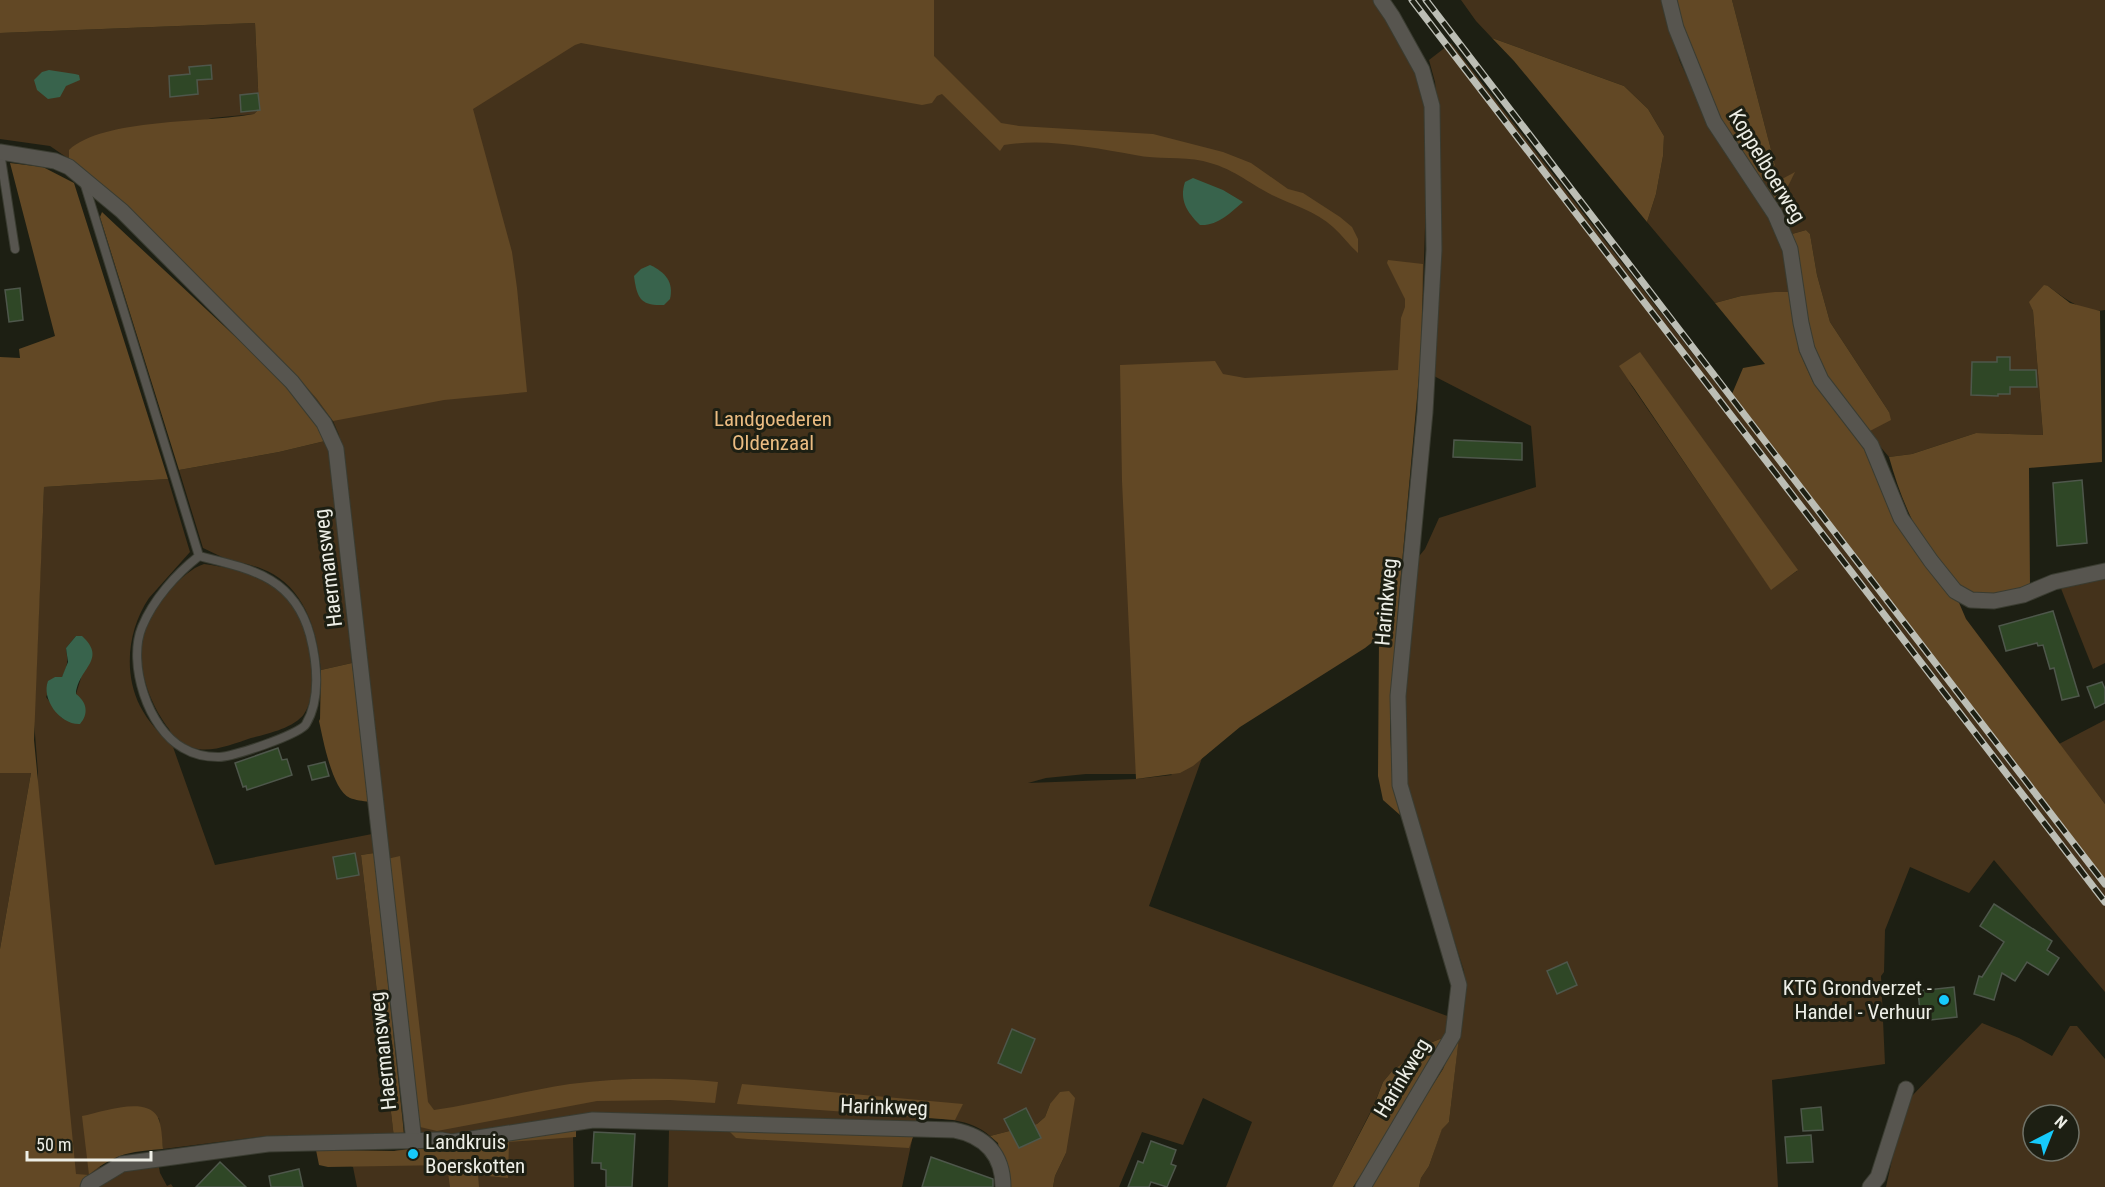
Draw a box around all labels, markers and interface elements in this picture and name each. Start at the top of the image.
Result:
street label: Koppelboerweg [1724,105,1810,227]
park label: Landgoederen Oldenzaal [714,407,832,455]
street label: Haermansweg [309,508,347,628]
street label: Harinkweg [1370,557,1402,647]
place label: KTG Grondverzet - Handel - Verhuur [1783,976,1932,1024]
street label: Haermansweg [365,991,401,1111]
marker: KTG Grondverzet - Handel - Verhuur [1937,993,1951,1007]
street label: Harinkweg [1369,1034,1435,1122]
street label: Harinkweg [840,1093,928,1121]
north arrow [2021,1103,2081,1163]
text: N [2051,1112,2071,1133]
scale bar [27,1124,152,1162]
place label: Landkruis Boerskotten [425,1130,525,1178]
text: 50 m [36,1134,71,1155]
marker: Landkruis Boerskotten [406,1147,420,1161]

